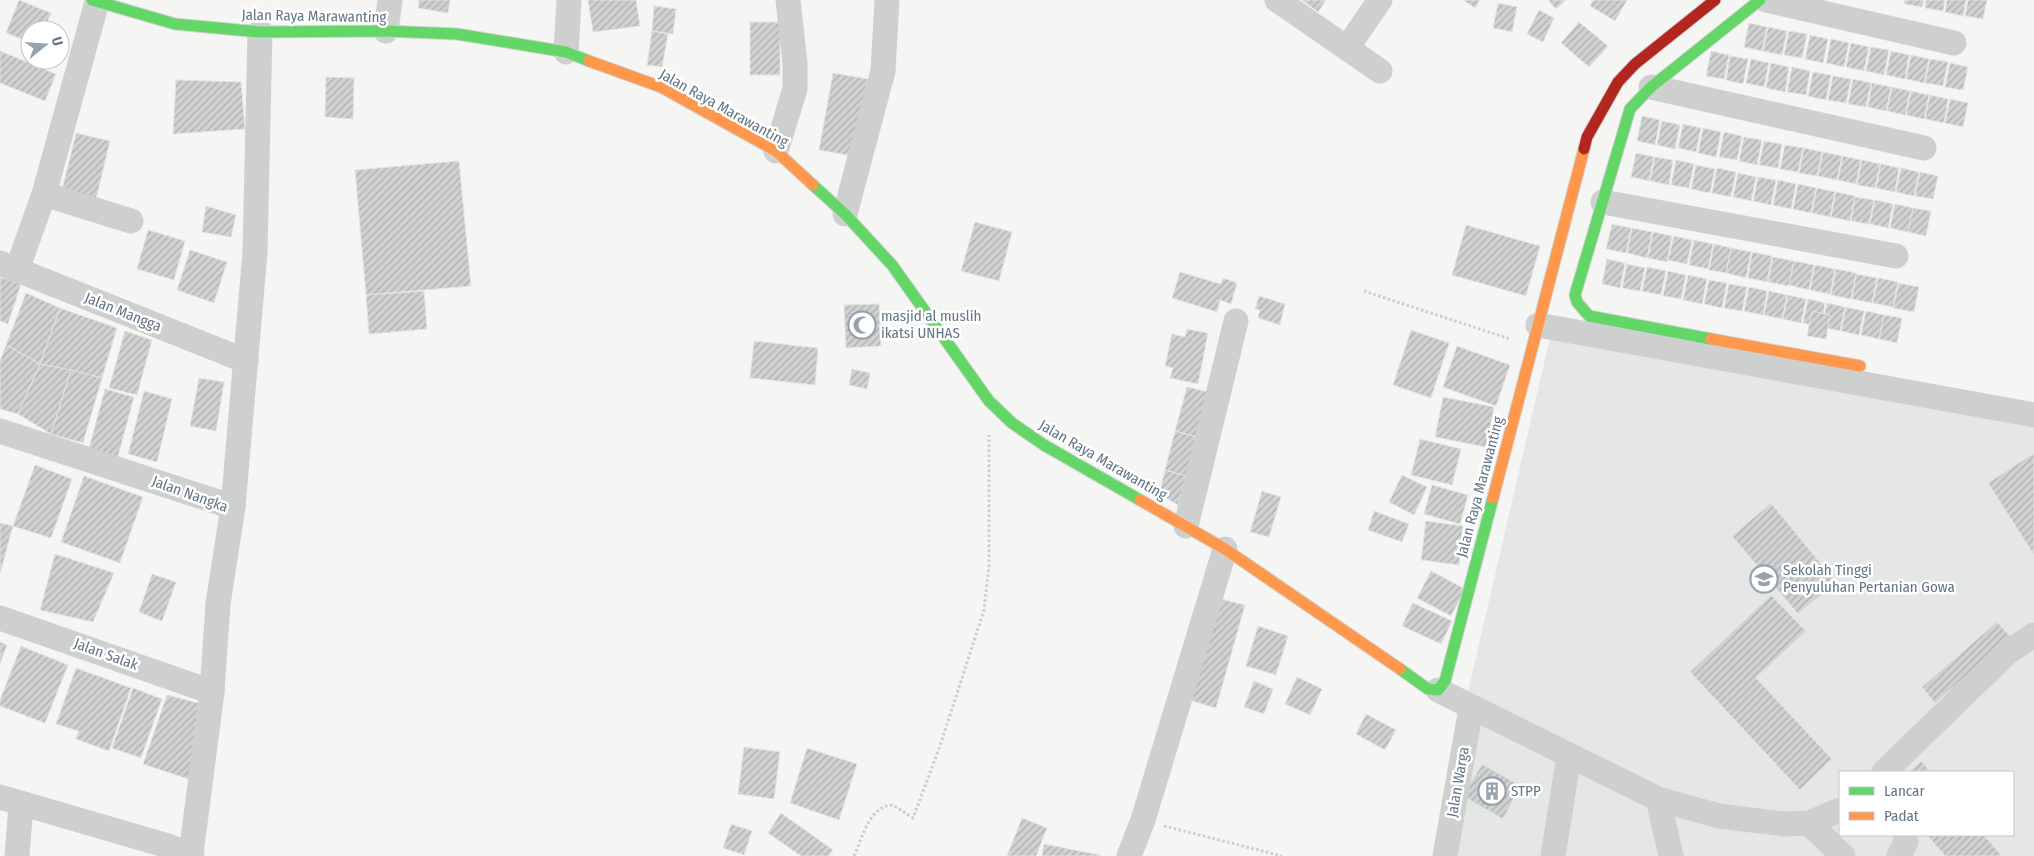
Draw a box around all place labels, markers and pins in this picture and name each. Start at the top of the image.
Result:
place label: masjid al muslih ikatsi UNHAS [881,307,981,342]
mosque icon: masjid al muslih ikatsi UNHAS [847,310,877,340]
place label: Sekolah Tinggi Penyuluhan Pertanian Gowa [1783,561,1955,596]
school or university icon: Sekolah Tinggi Penyuluhan Pertanian Gowa [1749,564,1779,594]
building icon: STPP [1477,776,1507,806]
place label: STPP [1511,782,1541,800]

